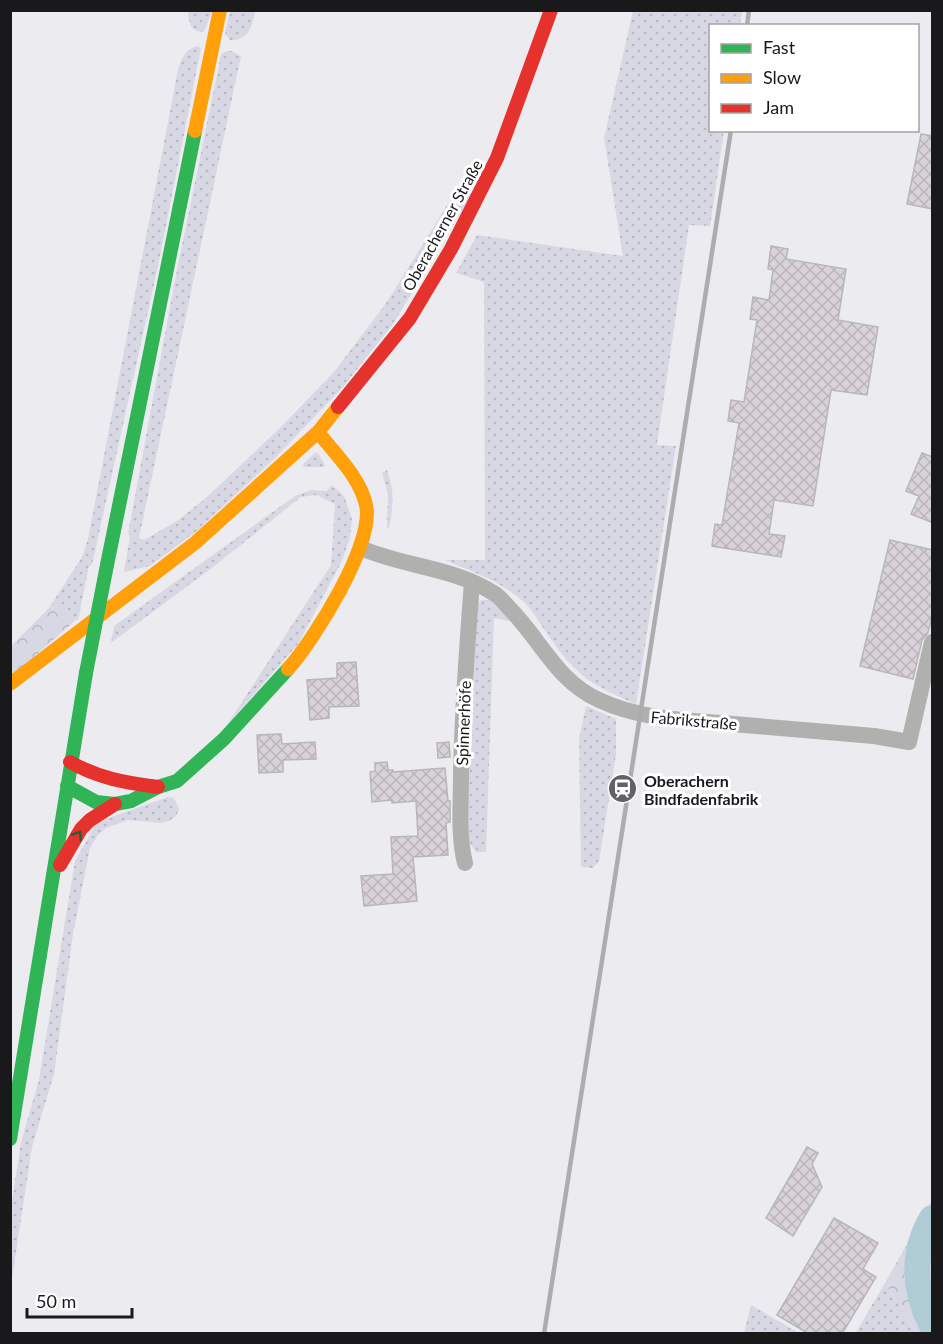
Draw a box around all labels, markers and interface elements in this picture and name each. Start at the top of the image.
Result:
legend [709,24,919,132]
text: Fast [763,36,796,58]
text: Slow [763,66,801,88]
text: Jam [763,96,794,118]
street label: Oberacherner Straße [398,156,486,294]
street label: Spinnerhöfe [452,680,474,766]
street label: Fabrikstraße [650,707,738,733]
place label: Oberachern Bindfadenfabrik [644,771,759,808]
station icon: Oberachern Bindfadenfabrik [607,773,639,805]
one-way arrow [71,831,83,841]
scale bar [27,1281,132,1319]
text: 50 m [36,1290,76,1312]

